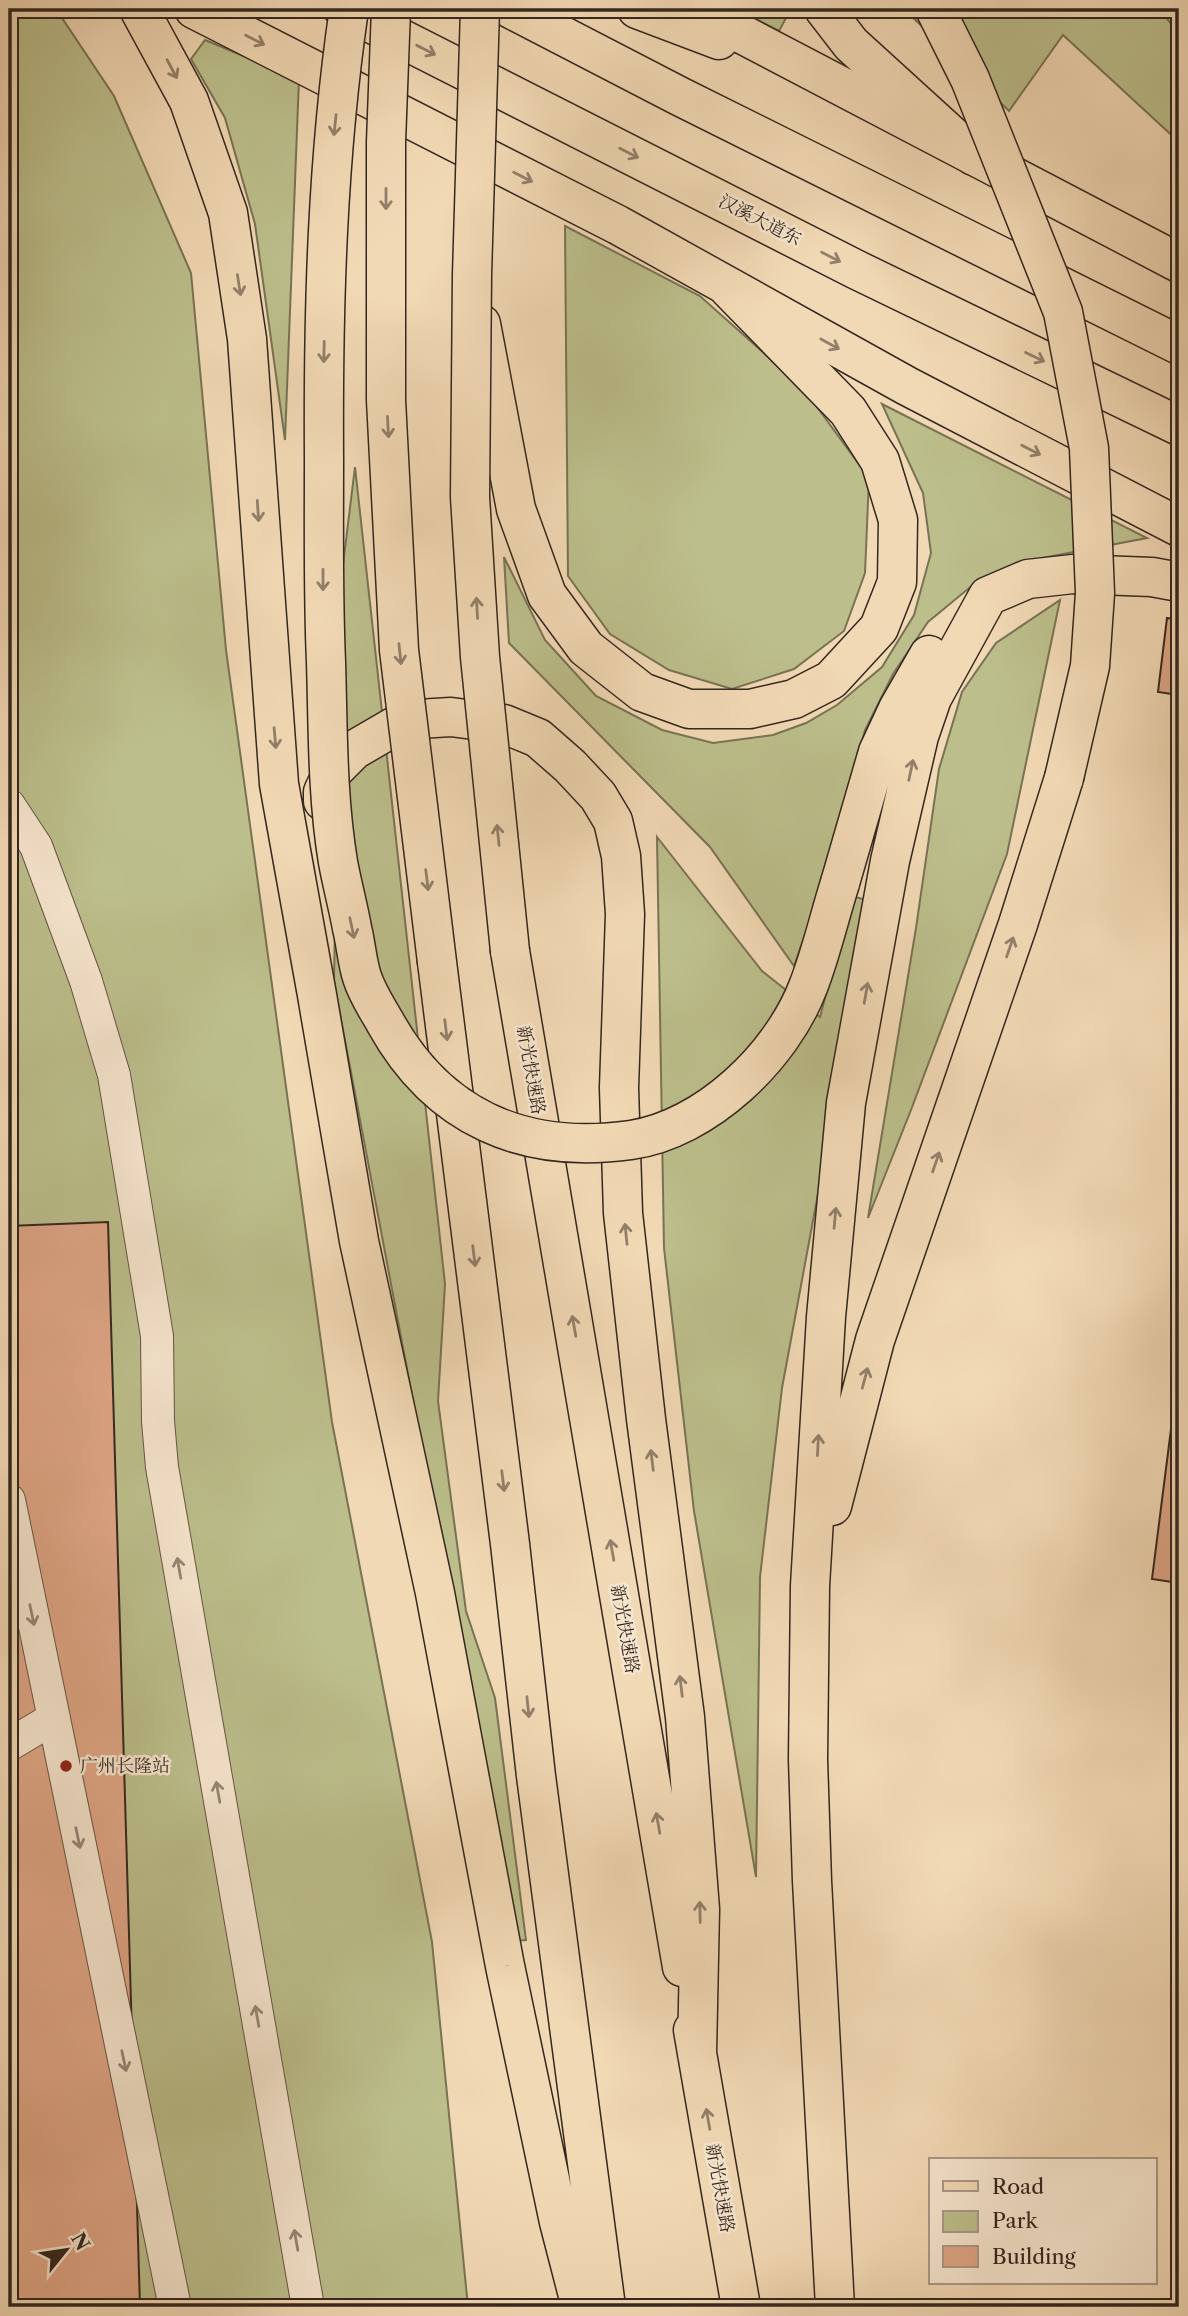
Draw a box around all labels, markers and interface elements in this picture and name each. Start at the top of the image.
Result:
one-way arrow [244,33,265,47]
one-way arrow [415,44,436,58]
one-way arrow [166,58,179,79]
one-way arrow [328,113,341,136]
one-way arrow [618,146,639,160]
one-way arrow [512,170,533,184]
one-way arrow [379,188,393,211]
street label: 汉溪大道东 [715,190,805,250]
one-way arrow [821,250,841,264]
one-way arrow [233,273,246,296]
one-way arrow [820,337,840,351]
one-way arrow [317,341,330,364]
one-way arrow [1024,351,1045,365]
one-way arrow [381,415,394,438]
one-way arrow [1020,444,1041,458]
one-way arrow [252,499,265,522]
one-way arrow [316,568,330,591]
one-way arrow [470,597,483,620]
one-way arrow [394,642,407,665]
one-way arrow [269,726,282,749]
one-way arrow [905,759,919,782]
one-way arrow [492,824,505,846]
one-way arrow [421,868,434,891]
one-way arrow [346,916,360,939]
one-way arrow [1004,936,1017,958]
one-way arrow [860,982,873,1005]
one-way arrow [439,1018,452,1041]
street label: 新光快速路 [512,1024,550,1116]
one-way arrow [931,1152,943,1174]
one-way arrow [829,1207,842,1230]
one-way arrow [619,1223,632,1246]
one-way arrow [468,1244,481,1266]
one-way arrow [567,1315,580,1338]
one-way arrow [859,1367,872,1390]
one-way arrow [812,1434,825,1457]
one-way arrow [645,1449,658,1472]
one-way arrow [496,1469,509,1492]
one-way arrow [605,1539,618,1562]
one-way arrow [172,1557,185,1580]
street label: 新光快速路 [606,1583,644,1675]
one-way arrow [26,1603,40,1626]
one-way arrow [674,1675,687,1697]
one-way arrow [522,1695,535,1718]
place label: 广州长隆站 [80,1755,170,1777]
marker: 广州长隆站 [58,1758,74,1774]
one-way arrow [211,1781,224,1804]
one-way arrow [651,1812,664,1835]
one-way arrow [72,1826,86,1849]
one-way arrow [693,1901,707,1924]
one-way arrow [250,2005,264,2028]
one-way arrow [117,2049,131,2072]
one-way arrow [701,2108,714,2131]
street label: 新光快速路 [701,2142,739,2234]
legend [929,2158,1156,2284]
text: Road [992,2174,1044,2199]
text: Park [992,2208,1038,2233]
north arrow [32,2214,102,2284]
text: N [66,2229,94,2255]
one-way arrow [289,2229,303,2252]
text: Building [992,2244,1077,2269]

